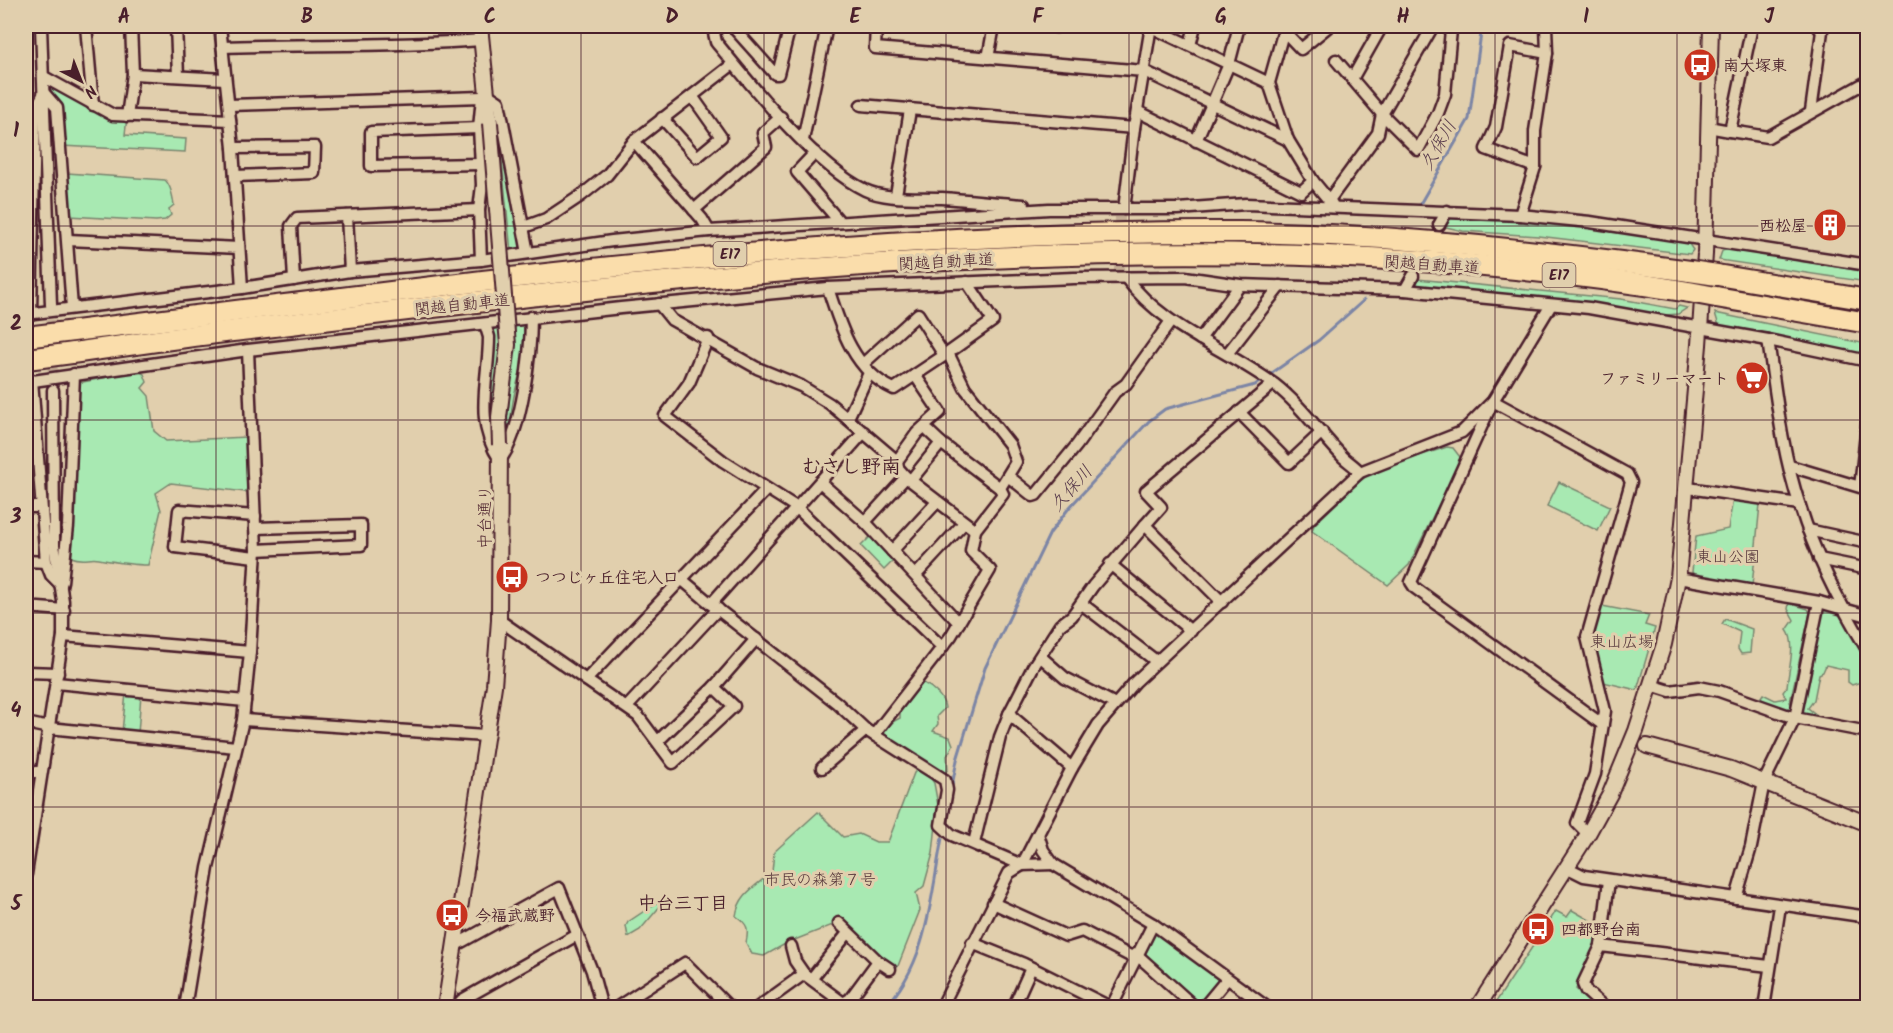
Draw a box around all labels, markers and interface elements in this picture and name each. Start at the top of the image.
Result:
text: A [118,2,130,34]
text: B [301,2,313,34]
text: C [484,2,496,34]
text: D [665,2,679,34]
text: E [849,2,861,34]
text: F [1033,2,1045,34]
text: G [1215,2,1227,34]
text: H [1396,2,1410,34]
text: I [1583,2,1589,34]
text: J [1764,2,1775,34]
bus stop icon: 南大塚東 [1682,47,1718,83]
north arrow [51,51,111,111]
place label: 南大塚東 [1723,54,1787,79]
text: N [78,78,102,104]
water label: 久保川 [1413,115,1465,176]
text: 1 [13,116,19,148]
building icon: 西松屋 [1812,207,1848,243]
place label: 西松屋 [1759,214,1807,239]
road number: E17 [714,242,746,266]
street label: 関越自動車道 [897,248,995,277]
street label: 関越自動車道 [1383,250,1481,281]
road number: E17 [1542,263,1576,287]
street label: 関越自動車道 [413,288,511,323]
text: 2 [10,309,22,341]
supermarket icon: ファミリーマート [1734,360,1770,396]
place label: ファミリーマート [1600,367,1729,392]
district label: むさし野南 [801,452,901,484]
water label: 久保川 [1043,459,1101,519]
street label: 中台通り [473,485,498,549]
text: 3 [10,502,22,534]
park label: 東山公園 [1696,545,1760,570]
bus stop icon: つつじヶ丘住宅入口 [494,559,530,595]
place label: つつじヶ丘住宅入口 [535,566,679,591]
park label: 東山広場 [1590,630,1654,655]
text: 4 [11,696,22,728]
park label: 市民の森第７号 [764,868,876,893]
text: 5 [10,889,23,921]
district label: 中台三丁目 [638,890,728,919]
bus stop icon: 今福武蔵野 [434,897,470,933]
place label: 今福武蔵野 [475,904,555,929]
bus stop icon: 四都野台南 [1520,911,1556,947]
place label: 四都野台南 [1561,918,1641,943]

